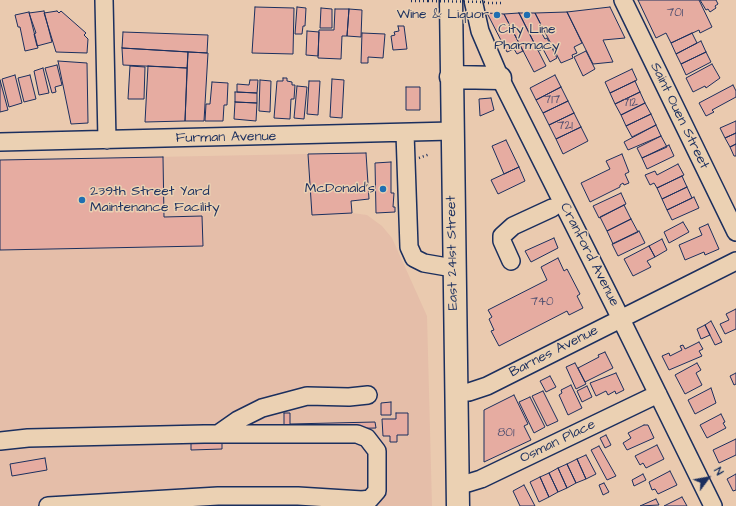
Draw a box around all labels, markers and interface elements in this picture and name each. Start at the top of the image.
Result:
house number: 701 [667,6,683,20]
place label: Wine & Liquor [397,7,489,23]
marker: Wine & Liquor [492,10,502,20]
marker: City Line Pharmacy [522,10,532,20]
place label: City Line Pharmacy [494,22,560,54]
street label: Saint Ouen Street [646,60,712,172]
house number: 717 [544,93,560,107]
house number: 712 [622,96,638,110]
house number: 721 [557,119,573,133]
street label: Furman Avenue [176,129,276,147]
place label: McDonald's [305,181,375,197]
place label: 239th Street Yard Maintenance Facility [90,184,220,216]
marker: McDonald's [378,184,388,194]
marker: 239th Street Yard Maintenance Facility [77,195,87,205]
street label: East 241st Street [444,196,462,310]
street label: Cranford Avenue [556,200,622,310]
house number: 740 [530,295,554,309]
street label: Barnes Avenue [507,322,601,382]
street label: Osman Place [518,417,598,467]
house number: 801 [498,426,514,440]
north arrow [688,458,728,498]
text: N [710,464,727,478]

